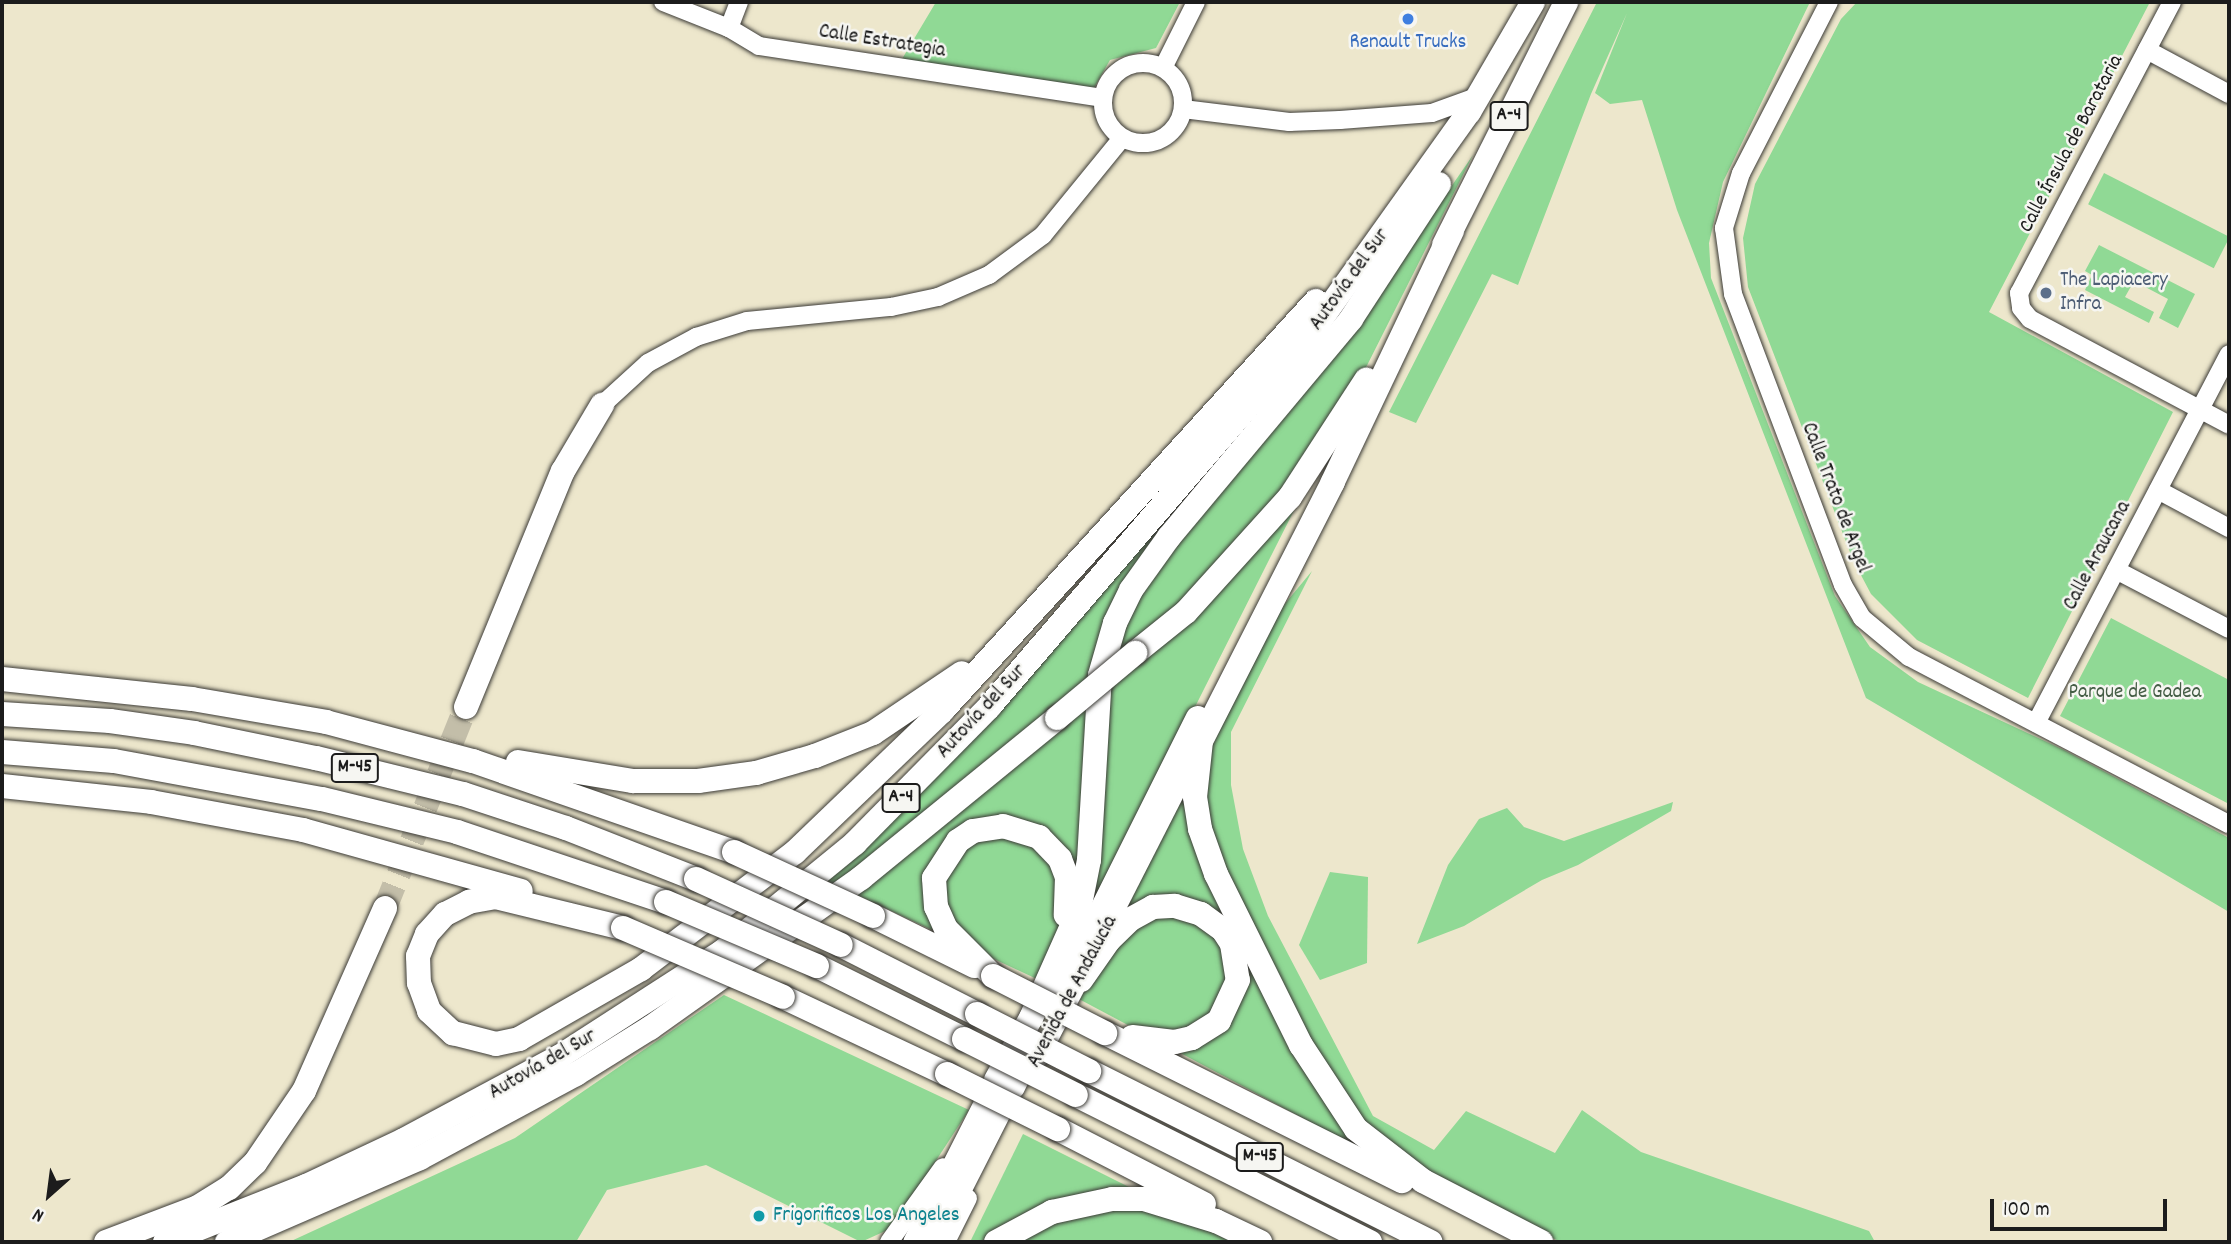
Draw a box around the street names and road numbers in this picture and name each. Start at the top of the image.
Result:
street label: Calle Estrategia [817,20,947,64]
street label: Calle Ínsula de Barataria [2014,51,2130,237]
road number: A-4 [1488,100,1530,132]
street label: Autovía del Sur [1305,224,1395,336]
street label: Calle Trato de Argel [1795,419,1875,577]
street label: Calle Araucana [2059,497,2137,615]
street label: Autovía del Sur [932,660,1032,764]
road number: M-45 [330,752,380,783]
road number: A-4 [880,782,922,814]
street label: Avenida de Andalucía [1022,912,1124,1072]
street label: Autovía del Sur [485,1024,601,1106]
road number: M-45 [1236,1142,1284,1172]

